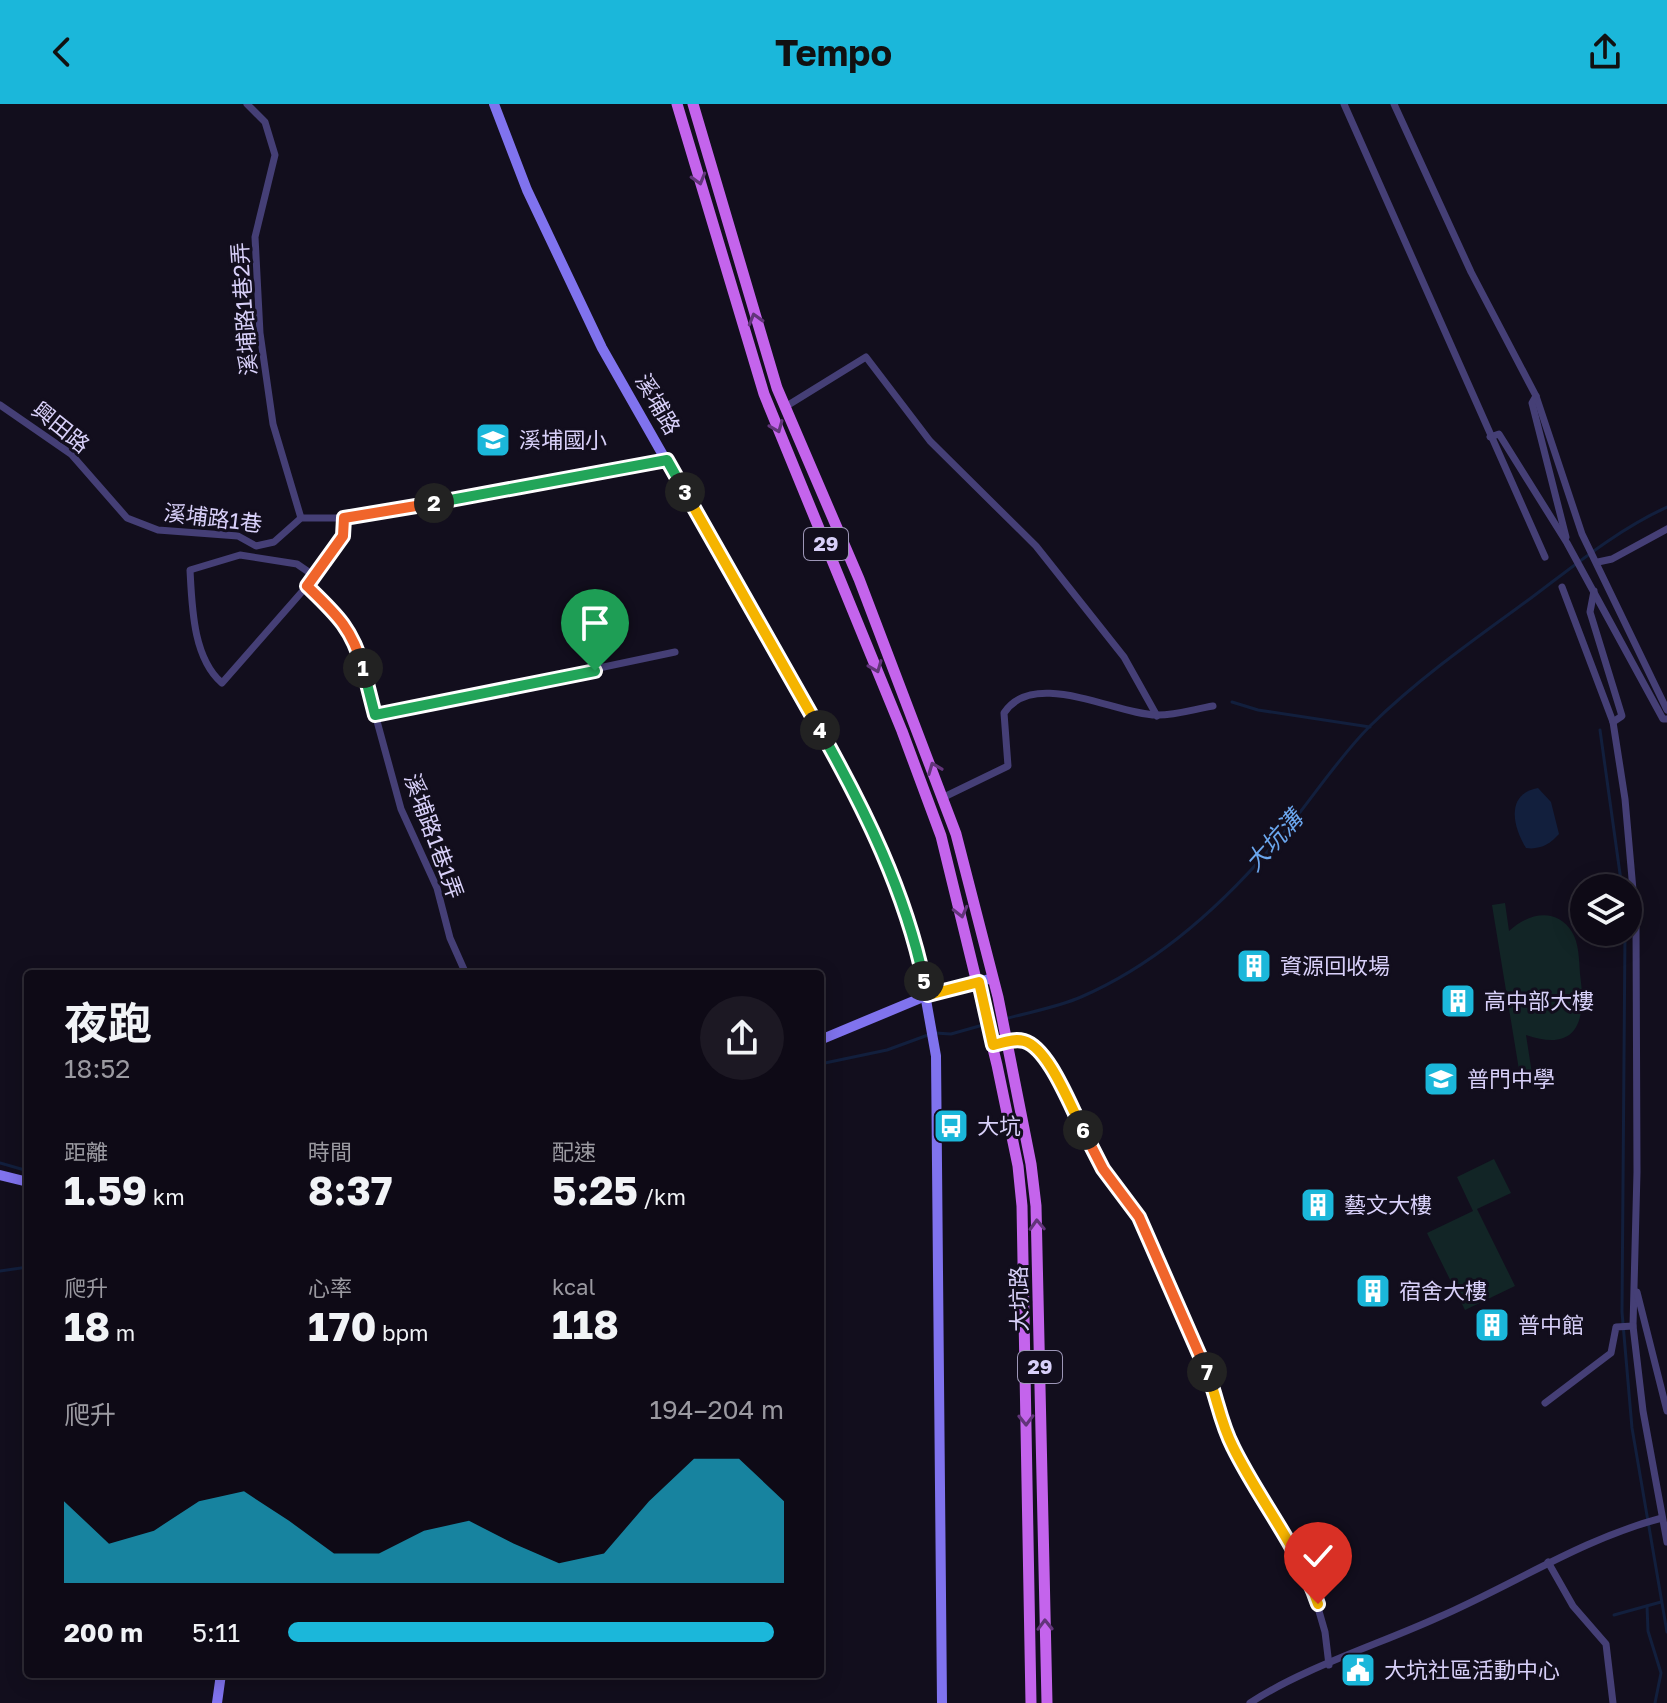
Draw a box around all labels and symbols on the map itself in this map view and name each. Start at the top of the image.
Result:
one-way arrow [690,171,706,185]
street label: 溪埔路1巷2弄 [225,242,262,377]
one-way arrow [748,313,764,327]
street label: 溪埔路 [630,368,687,439]
street label: 興田路 [27,395,95,458]
one-way arrow [768,419,784,433]
school or university icon: 溪埔國小 [474,421,512,459]
place label: 溪埔國小 [519,426,607,453]
pin: 3 [665,472,705,512]
pin: 2 [414,483,454,523]
street label: 溪埔路1巷 [162,498,264,537]
road number: 29 [804,528,848,560]
pin [561,589,629,671]
pin: 1 [343,648,383,688]
one-way arrow [867,659,883,673]
pin: 4 [800,710,840,750]
one-way arrow [927,762,944,776]
street label: 溪埔路1巷1弄 [399,770,470,902]
water label: 大坑溝 [1238,801,1310,876]
one-way arrow [951,905,968,919]
building icon: 資源回收場 [1235,947,1273,985]
place label: 資源回收場 [1280,952,1390,979]
pin: 5 [904,961,944,1001]
building icon: 高中部大樓 [1439,982,1477,1020]
place label: 高中部大樓 [1484,987,1594,1014]
school or university icon: 普門中學 [1422,1060,1460,1098]
place label: 普門中學 [1467,1065,1555,1092]
bus stop icon: 大坑 [932,1107,970,1145]
pin: 6 [1063,1110,1103,1150]
place label: 大坑 [977,1112,1021,1139]
building icon: 藝文大樓 [1299,1186,1337,1224]
place label: 藝文大樓 [1344,1191,1432,1218]
one-way arrow [1029,1218,1046,1231]
street label: 大坑路 [1004,1266,1033,1332]
building icon: 宿舍大樓 [1354,1272,1392,1310]
place label: 宿舍大樓 [1399,1277,1487,1304]
building icon: 普中館 [1473,1306,1511,1344]
place label: 普中館 [1518,1311,1584,1338]
road number: 29 [1018,1351,1062,1383]
pin: 7 [1187,1352,1227,1392]
one-way arrow [1017,1414,1035,1427]
pin [1284,1522,1352,1604]
one-way arrow [1036,1618,1054,1631]
public building icon: 大坑社區活動中心 [1339,1651,1377,1689]
place label: 大坑社區活動中心 [1384,1656,1560,1683]

